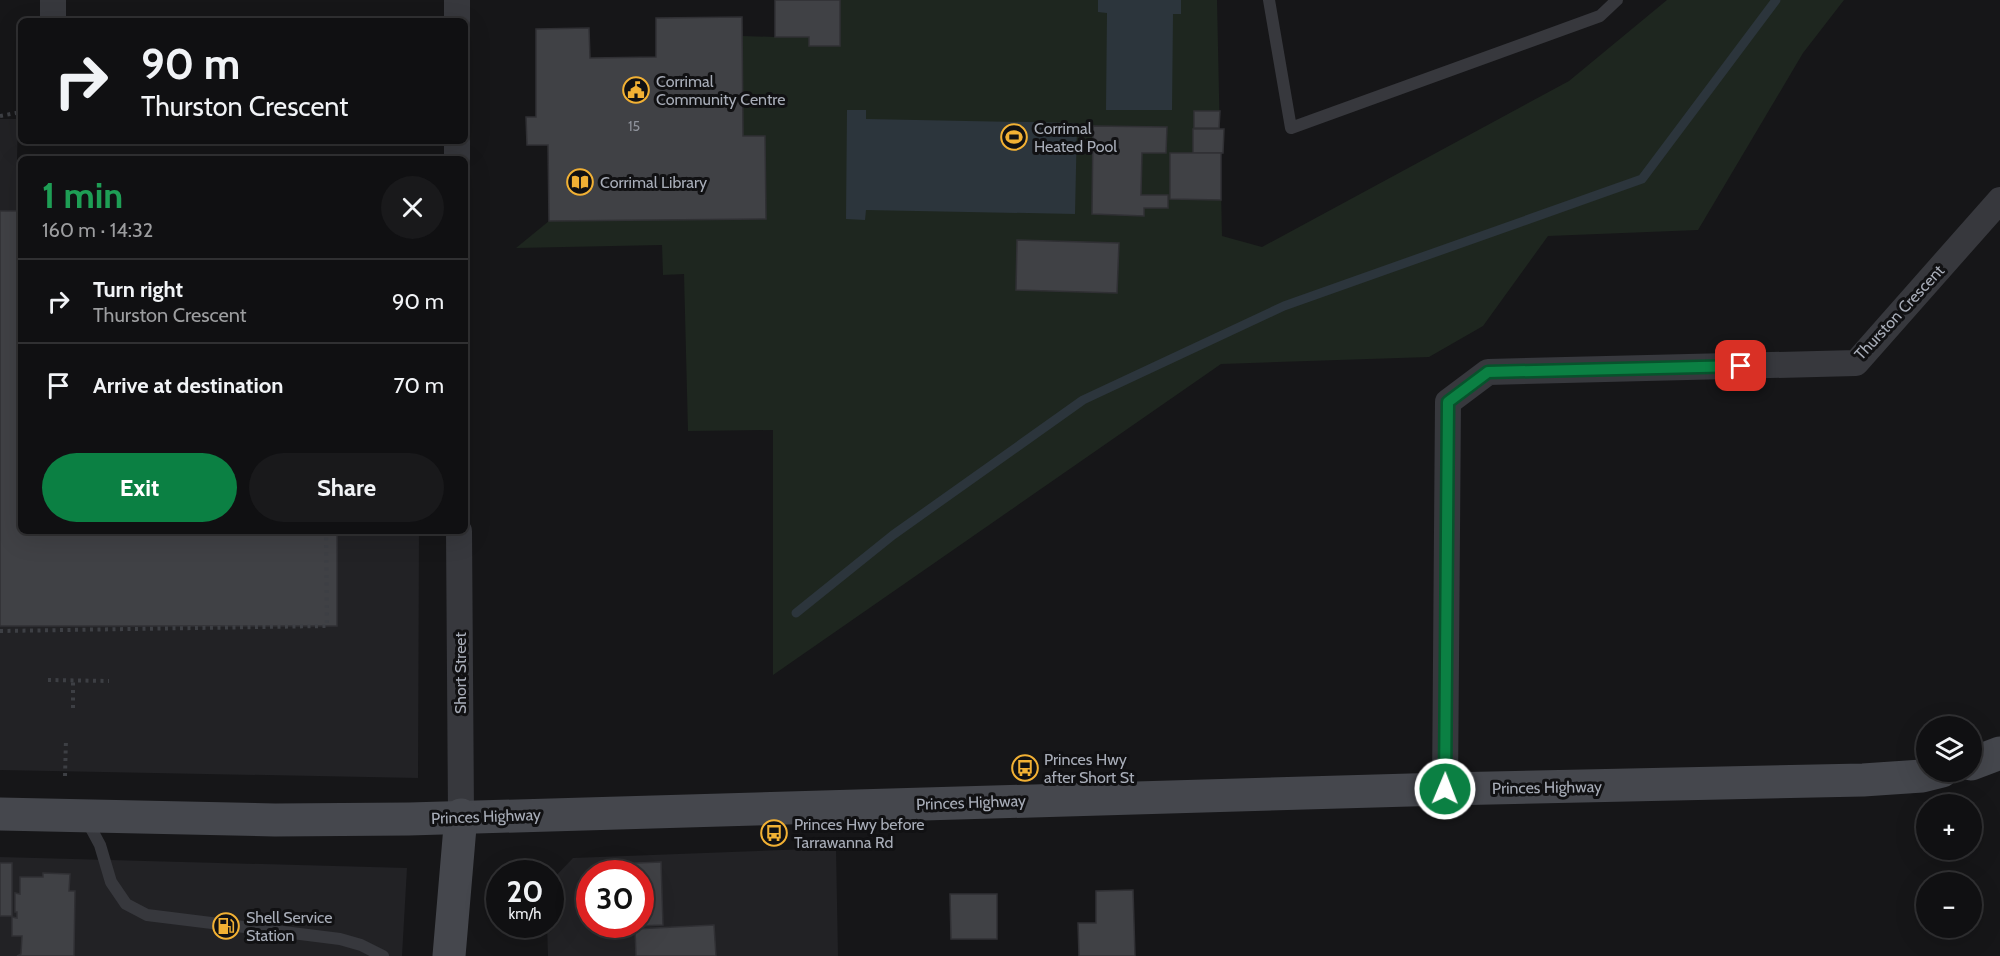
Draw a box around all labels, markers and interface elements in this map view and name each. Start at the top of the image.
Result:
text: 90 m [141,38,240,90]
icon: right [42,42,120,120]
place label: Corrimal Community Centre [656,72,785,109]
public building icon: Corrimal Community Centre [621,75,651,105]
text: Thurston Crescent [141,90,348,123]
house number: 15 [628,117,640,135]
place label: Corrimal Heated Pool [1034,119,1117,156]
sports icon: Corrimal Heated Pool [999,122,1029,152]
library icon: Corrimal Library [565,167,595,197]
text: 1 min [42,173,123,217]
place label: Corrimal Library [600,173,707,192]
button: close [381,176,444,239]
text: 160 m · 14:32 [42,218,153,242]
street label: Thurston Crescent [1851,261,1949,364]
text: Turn right [93,276,183,303]
icon: right [42,285,75,318]
text: 90 m [392,288,444,315]
text: Thurston Crescent [93,303,247,327]
pin [1715,340,1766,391]
icon: arrive [1724,349,1757,382]
icon: arrive [42,369,75,402]
text: Arrive at destination [93,372,283,399]
text: 70 m [394,372,444,399]
button: Exit [42,453,237,522]
button: Share [249,453,444,522]
street label: Short Street [451,631,470,714]
map controls [1916,716,1982,938]
button: layers [1916,716,1982,782]
place label: Princes Hwy after Short St [1044,750,1135,787]
bus stop icon: Princes Hwy after Short St [1010,753,1040,783]
position arrow [1413,757,1477,821]
street label: Princes Highway [1492,777,1602,798]
street label: Princes Highway [916,791,1026,814]
button: + [1916,794,1982,860]
street label: Princes Highway [431,805,541,828]
place label: Princes Hwy before Tarrawanna Rd [794,815,924,852]
bus stop icon: Princes Hwy before Tarrawanna Rd [759,818,789,848]
speed limit sign: 30 [576,860,654,938]
button: − [1916,872,1982,938]
text: 20 [506,873,544,910]
text: km/h [509,905,541,923]
place label: Shell Service Station [246,908,332,945]
fuel station icon: Shell Service Station [211,911,241,941]

